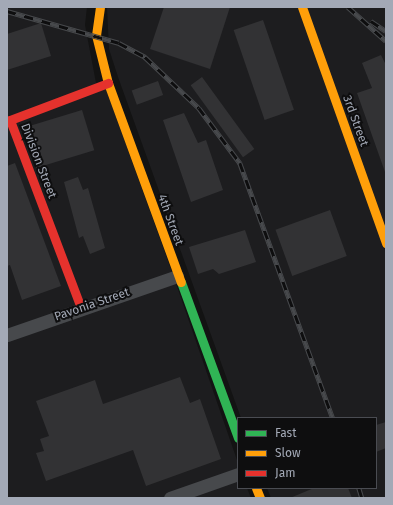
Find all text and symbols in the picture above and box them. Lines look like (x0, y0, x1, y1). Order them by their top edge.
street label: 3rd Street (339, 94, 371, 148)
street label: Division Street (17, 121, 59, 201)
street label: 4th Street (154, 192, 186, 248)
street label: Pavonia Street (53, 285, 131, 325)
legend (237, 417, 377, 489)
text: Fast (275, 426, 297, 440)
text: Slow (275, 446, 301, 460)
text: Jam (275, 466, 295, 480)

